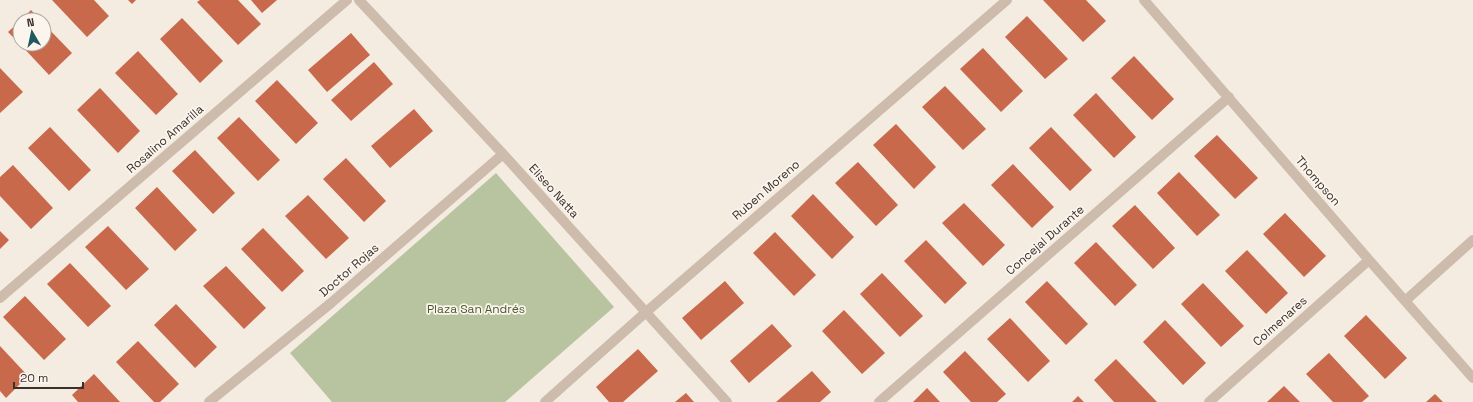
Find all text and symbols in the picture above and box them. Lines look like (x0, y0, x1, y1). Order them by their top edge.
north arrow (12, 12, 52, 52)
text: N (26, 15, 35, 30)
street label: Rosalino Amarilla (123, 101, 207, 177)
street label: Thompson (1292, 153, 1344, 209)
street label: Ruben Moreno (729, 156, 803, 224)
street label: Eliseo Natta (525, 160, 583, 222)
street label: Concejal Durante (1002, 202, 1088, 278)
street label: Doctor Rojas (316, 240, 382, 300)
street label: Colmenares (1250, 292, 1310, 350)
park label: Plaza San Andrés (427, 301, 525, 317)
scale bar (14, 364, 83, 390)
text: 20 m (20, 370, 48, 386)

